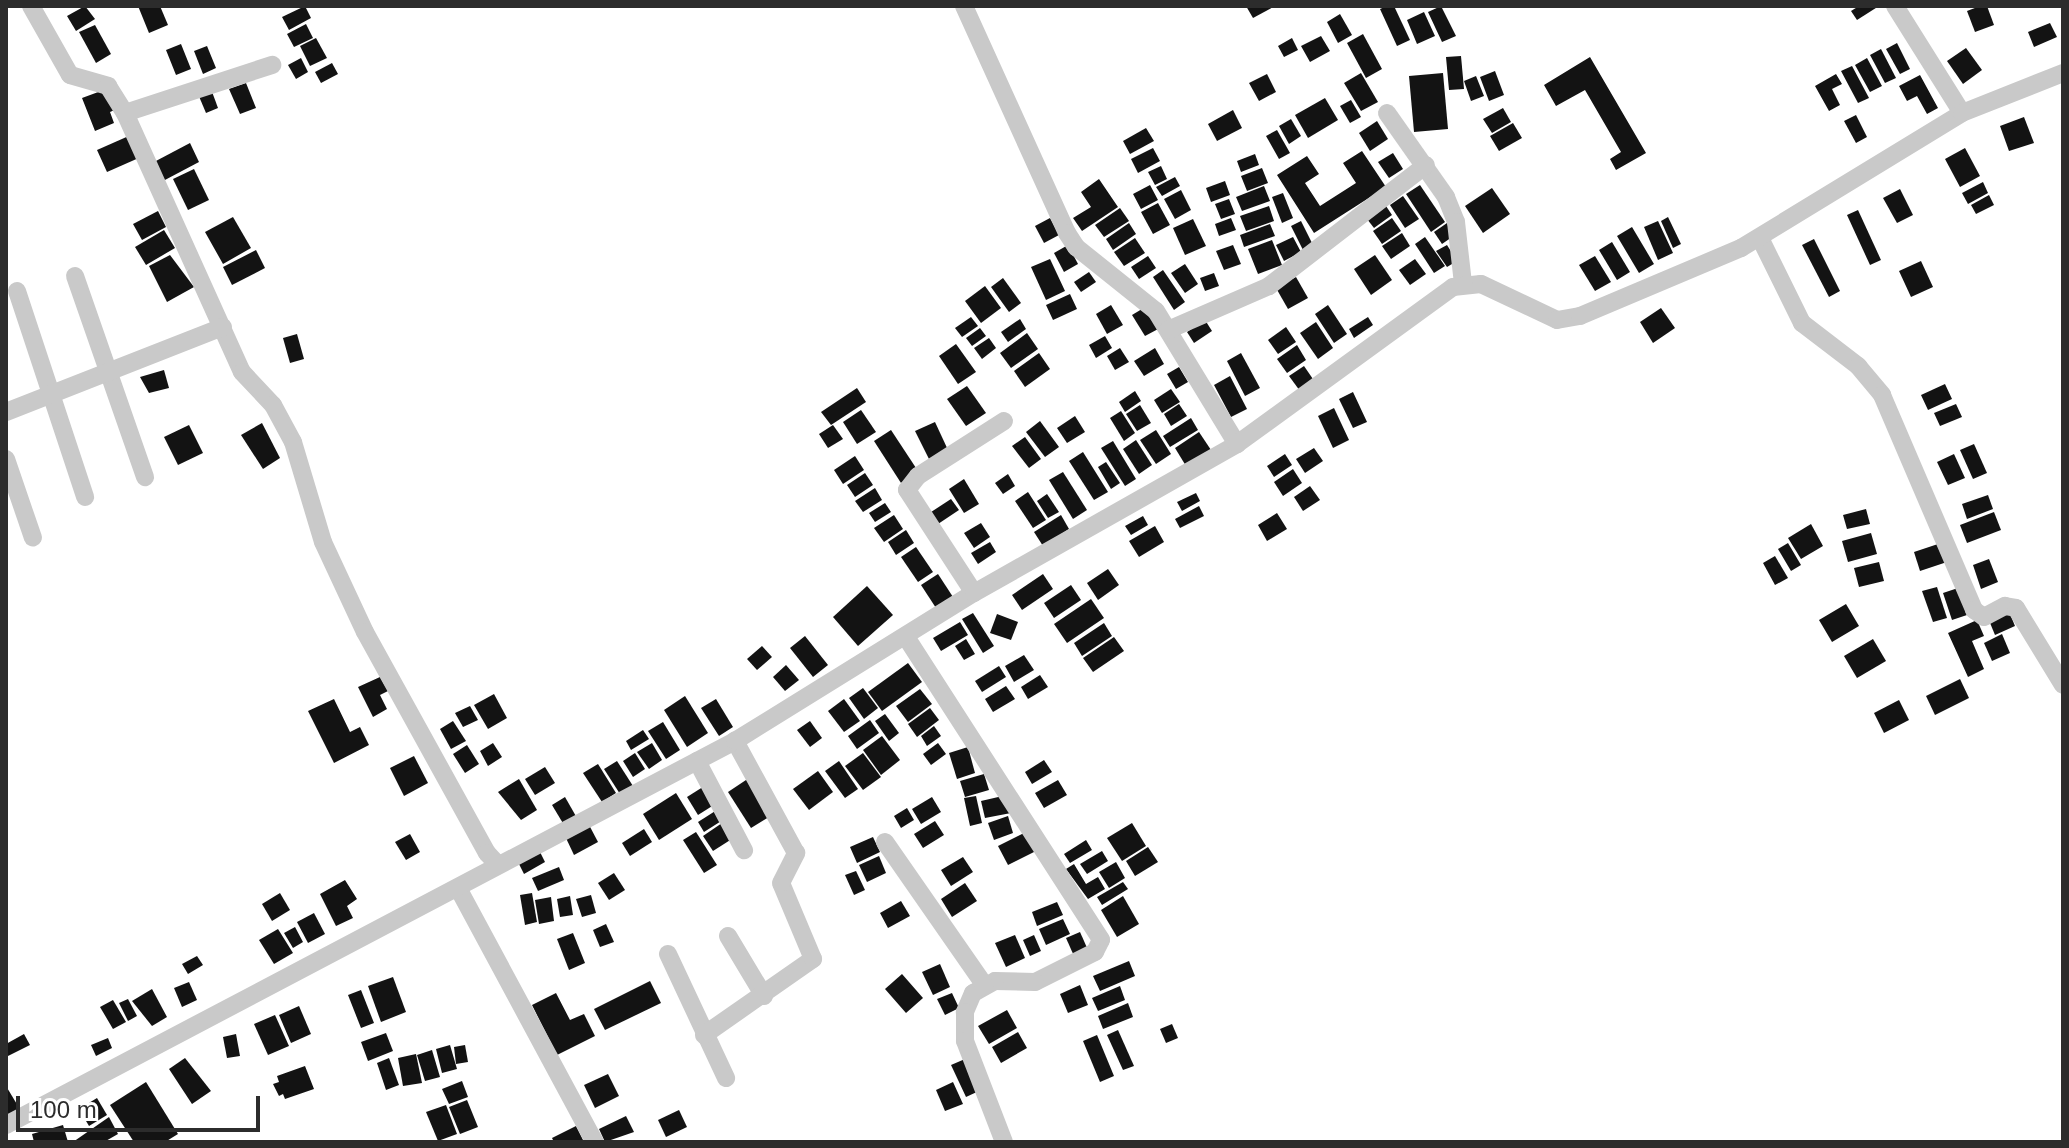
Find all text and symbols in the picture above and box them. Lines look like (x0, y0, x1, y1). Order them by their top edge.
scale bar (20, 1080, 264, 1130)
text: 100 m (30, 1096, 97, 1123)

